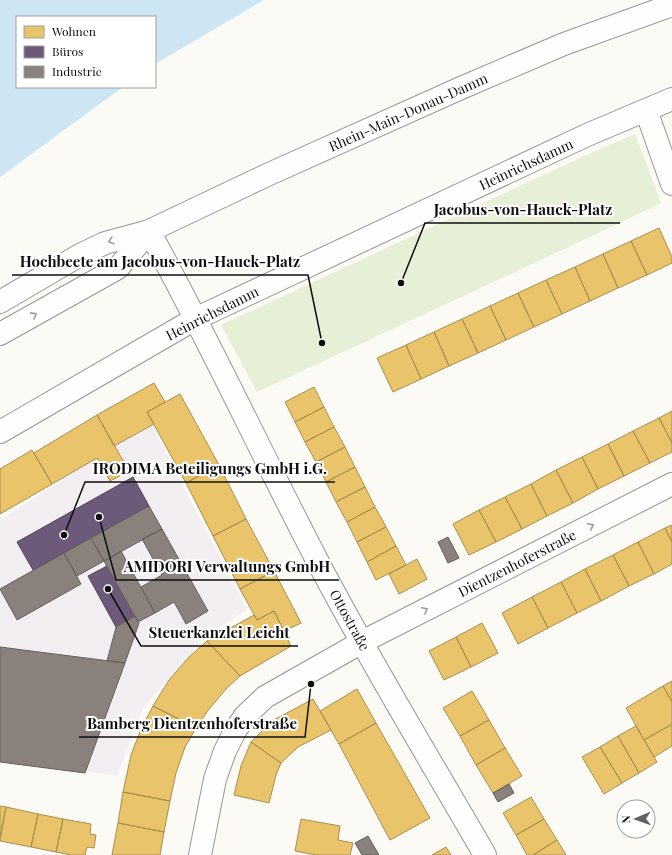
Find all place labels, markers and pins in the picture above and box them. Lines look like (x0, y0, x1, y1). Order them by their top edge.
callout: Jacobus-von-Hauck-Platz (425, 196, 620, 223)
callout: Hochbeete am Jacobus-von-Hauck-Platz (12, 248, 308, 275)
callout: IRODIMA Beteiligungs GmbH i.G. (85, 455, 335, 482)
callout: AMIDORI Verwaltungs GmbH (116, 553, 339, 580)
callout: Steuerkanzlei Leicht (141, 619, 298, 646)
callout: Bamberg Dientzenhoferstraße (79, 710, 305, 737)

